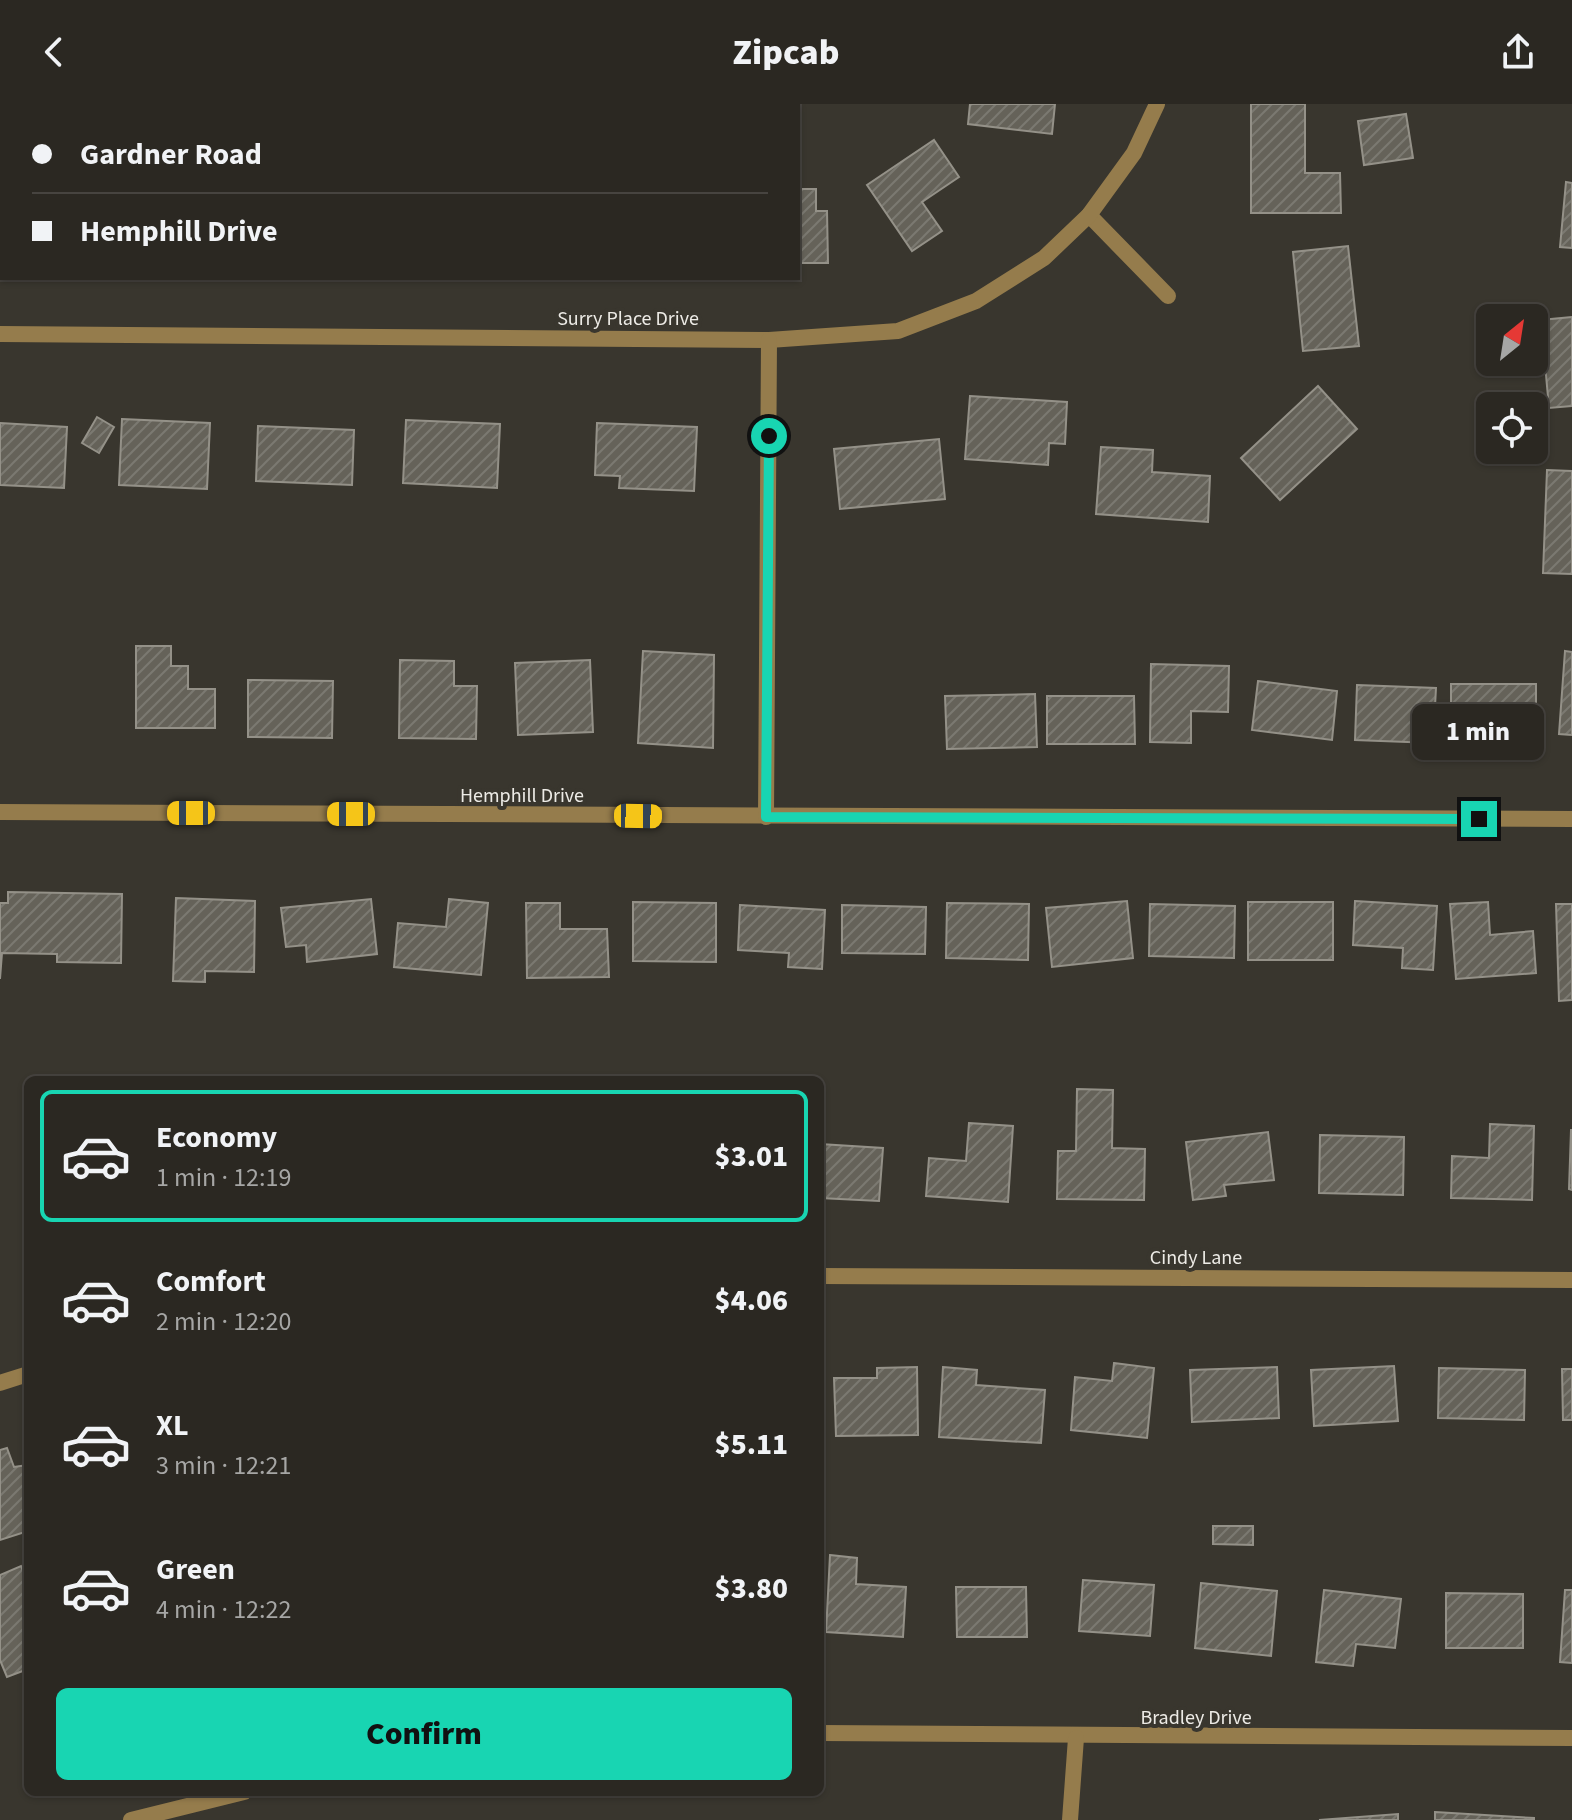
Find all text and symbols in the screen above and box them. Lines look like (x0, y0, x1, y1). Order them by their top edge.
text: Zipcab (733, 27, 839, 78)
icon: back (32, 30, 76, 74)
icon: share (1496, 30, 1540, 74)
text: Gardner Road (80, 133, 262, 176)
text: Hemphill Drive (80, 210, 277, 253)
north arrow (1476, 304, 1548, 376)
map controls (1476, 304, 1548, 464)
street label: Surry Place Drive (557, 305, 699, 333)
button: locate (1476, 392, 1548, 464)
route start (751, 418, 787, 454)
callout: 1 min (1413, 703, 1545, 759)
text: 1 min (1446, 713, 1510, 750)
street label: Hemphill Drive (460, 782, 584, 810)
car (167, 801, 215, 825)
route end (1461, 801, 1497, 837)
car (327, 802, 375, 826)
car (614, 804, 662, 828)
text: Economy (156, 1116, 277, 1159)
icon: car (60, 1120, 132, 1192)
text: $3.01 (715, 1135, 788, 1178)
text: 1 min · 12:19 (156, 1159, 291, 1196)
street label: Cindy Lane (1150, 1244, 1242, 1272)
text: Comfort (156, 1260, 266, 1303)
icon: car (60, 1264, 132, 1336)
text: $4.06 (715, 1279, 788, 1322)
text: 2 min · 12:20 (156, 1303, 291, 1340)
text: XL (156, 1404, 189, 1447)
icon: car (60, 1408, 132, 1480)
text: $5.11 (715, 1423, 788, 1466)
text: 3 min · 12:21 (156, 1447, 291, 1484)
text: Green (156, 1548, 235, 1591)
icon: car (60, 1552, 132, 1624)
text: $3.80 (715, 1567, 788, 1610)
text: 4 min · 12:22 (156, 1591, 291, 1628)
button: Confirm (56, 1688, 792, 1780)
street label: Bradley Drive (1140, 1704, 1252, 1732)

